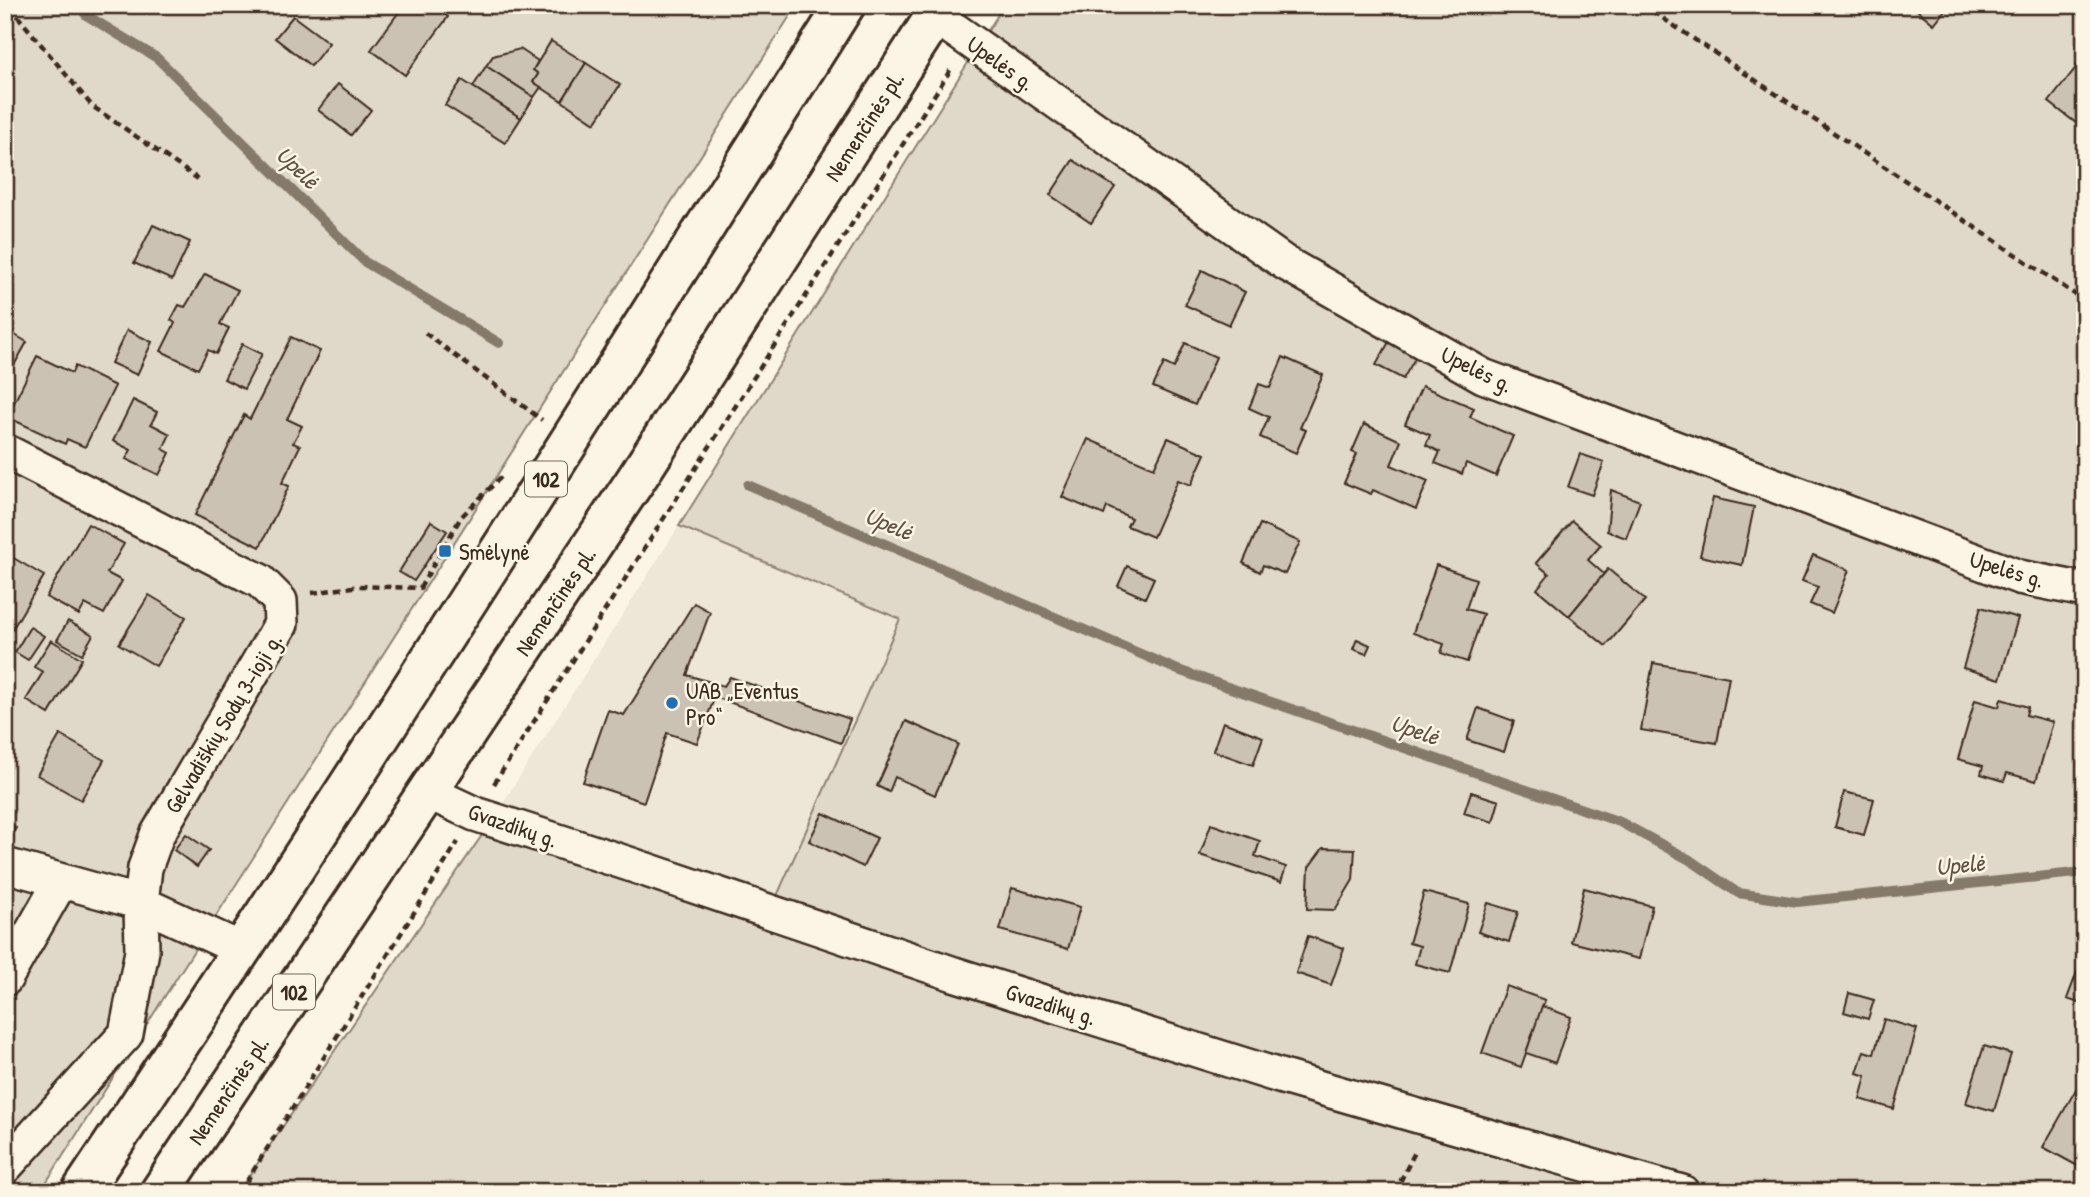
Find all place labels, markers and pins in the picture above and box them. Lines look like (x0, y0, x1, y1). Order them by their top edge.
place label: Smėlynė (459, 536, 530, 567)
marker: Smėlynė (437, 543, 453, 559)
place label: UAB „Eventus Pro“ (686, 675, 799, 732)
marker: UAB „Eventus Pro“ (664, 695, 680, 711)

